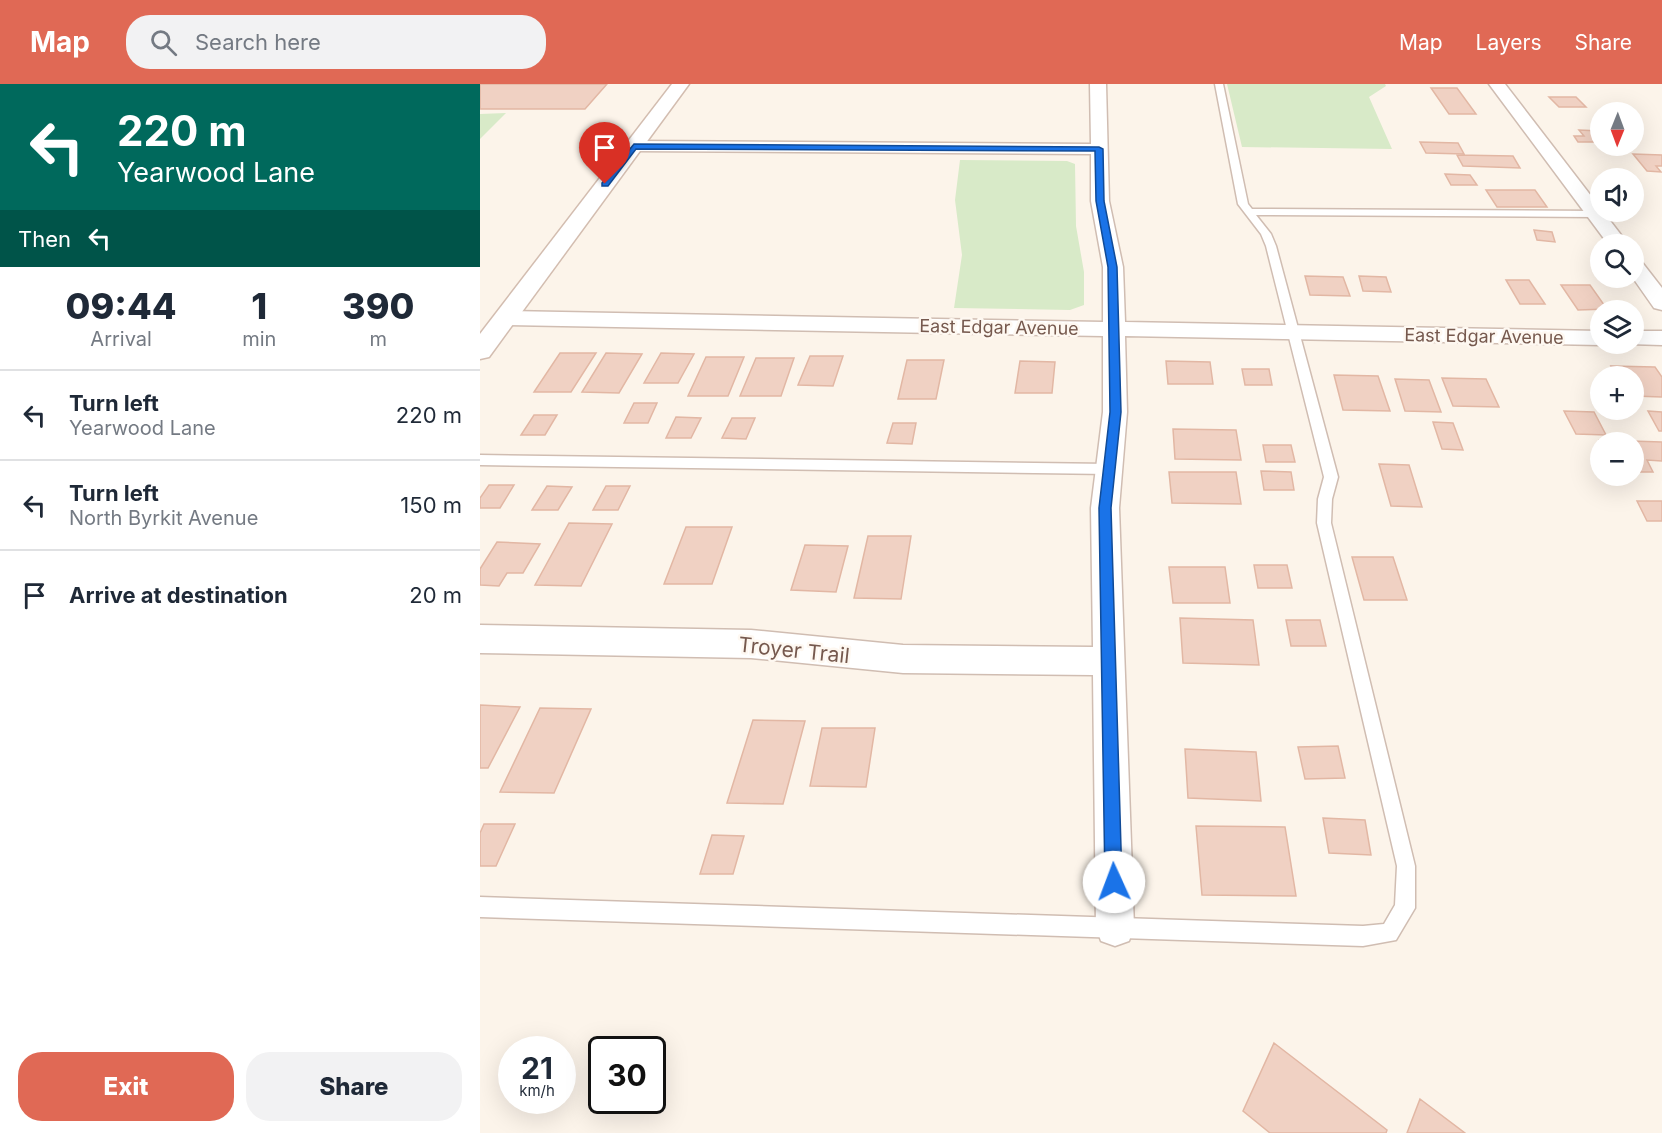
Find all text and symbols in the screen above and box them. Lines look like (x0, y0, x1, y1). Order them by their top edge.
search box (126, 15, 546, 69)
text: Map (30, 25, 90, 59)
icon: search (147, 26, 180, 59)
text: Search here (195, 29, 321, 55)
text: Map (1399, 30, 1443, 55)
text: Layers (1476, 30, 1542, 55)
text: Share (1575, 30, 1632, 55)
north arrow (1590, 102, 1644, 156)
map controls (1590, 102, 1644, 486)
text: 220 m (117, 105, 247, 156)
icon: left (18, 108, 96, 186)
pin (579, 122, 630, 184)
icon: arrive (588, 131, 621, 164)
text: Yearwood Lane (117, 156, 315, 189)
button: sound (1590, 168, 1644, 222)
icon: left (83, 222, 116, 255)
text: Then (18, 226, 71, 252)
button: search (1590, 234, 1644, 288)
text: 09:44 (66, 284, 177, 328)
text: 1 (251, 284, 267, 328)
text: 390 (342, 284, 414, 328)
button: layers (1590, 300, 1644, 354)
street label: East Edgar Avenue (919, 315, 1079, 339)
street label: East Edgar Avenue (1404, 324, 1564, 348)
text: Arrival (90, 327, 152, 351)
text: min (242, 327, 276, 351)
text: m (369, 327, 387, 351)
button: + (1590, 366, 1644, 420)
text: Turn left (69, 390, 159, 416)
icon: left (18, 399, 51, 432)
text: 220 m (396, 402, 462, 428)
text: Yearwood Lane (69, 416, 216, 440)
button: − (1590, 432, 1644, 486)
text: Turn left (69, 480, 159, 506)
icon: left (18, 489, 51, 522)
text: 150 m (400, 492, 462, 518)
text: North Byrkit Avenue (69, 506, 258, 530)
icon: arrive (18, 579, 51, 612)
text: Arrive at destination (69, 582, 288, 608)
text: 20 m (409, 582, 462, 608)
street label: Troyer Trail (737, 632, 851, 668)
position arrow (1082, 850, 1146, 914)
speed limit sign: 30 (588, 1036, 666, 1114)
text: 21 (521, 1050, 553, 1086)
button: Exit (18, 1052, 234, 1121)
button: Share (246, 1052, 462, 1121)
text: km/h (519, 1081, 555, 1100)

